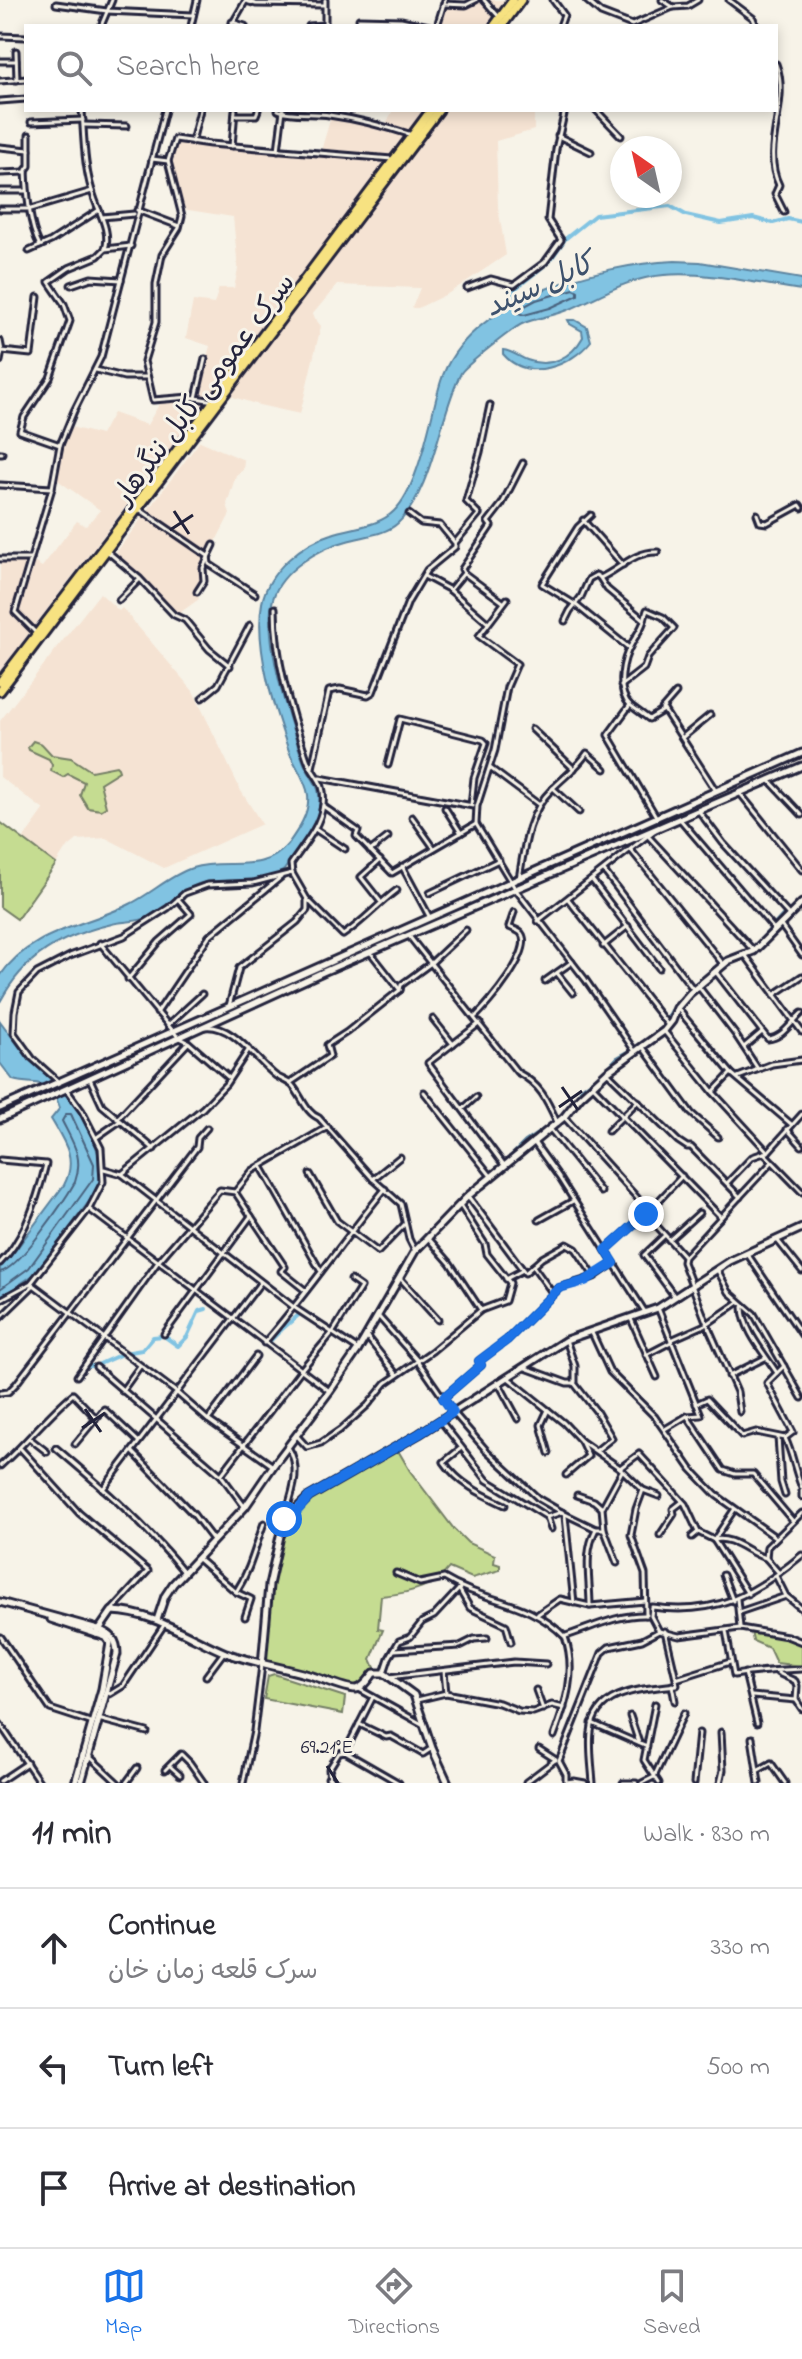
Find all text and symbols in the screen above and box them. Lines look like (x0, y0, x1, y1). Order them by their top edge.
search box (24, 24, 778, 112)
icon: search (52, 46, 96, 90)
text: Search here (116, 46, 260, 90)
north arrow (610, 136, 682, 208)
water label: کابل سيند (479, 241, 607, 330)
street label: سرک عمومی کابل ننگرهار (104, 266, 307, 516)
route end (628, 1196, 664, 1232)
route start (266, 1501, 302, 1537)
text: 69.21°E (301, 1734, 353, 1763)
text: 11 min (32, 1810, 111, 1860)
text: Walk · 830 m (643, 1816, 770, 1854)
text: Continue (108, 1905, 216, 1949)
icon: ahead (32, 1926, 76, 1970)
text: 330 m (711, 1929, 770, 1967)
text: سرک قلعه زمان خان (108, 1953, 318, 1991)
icon: left (32, 2046, 76, 2090)
text: Turn left (108, 2046, 213, 2090)
text: 500 m (706, 2049, 770, 2087)
icon: arrive (32, 2166, 76, 2210)
text: Arrive at destination (108, 2166, 356, 2210)
tab: Map (102, 2264, 146, 2344)
tab: Directions (349, 2264, 440, 2344)
tab: Saved (643, 2264, 700, 2344)

